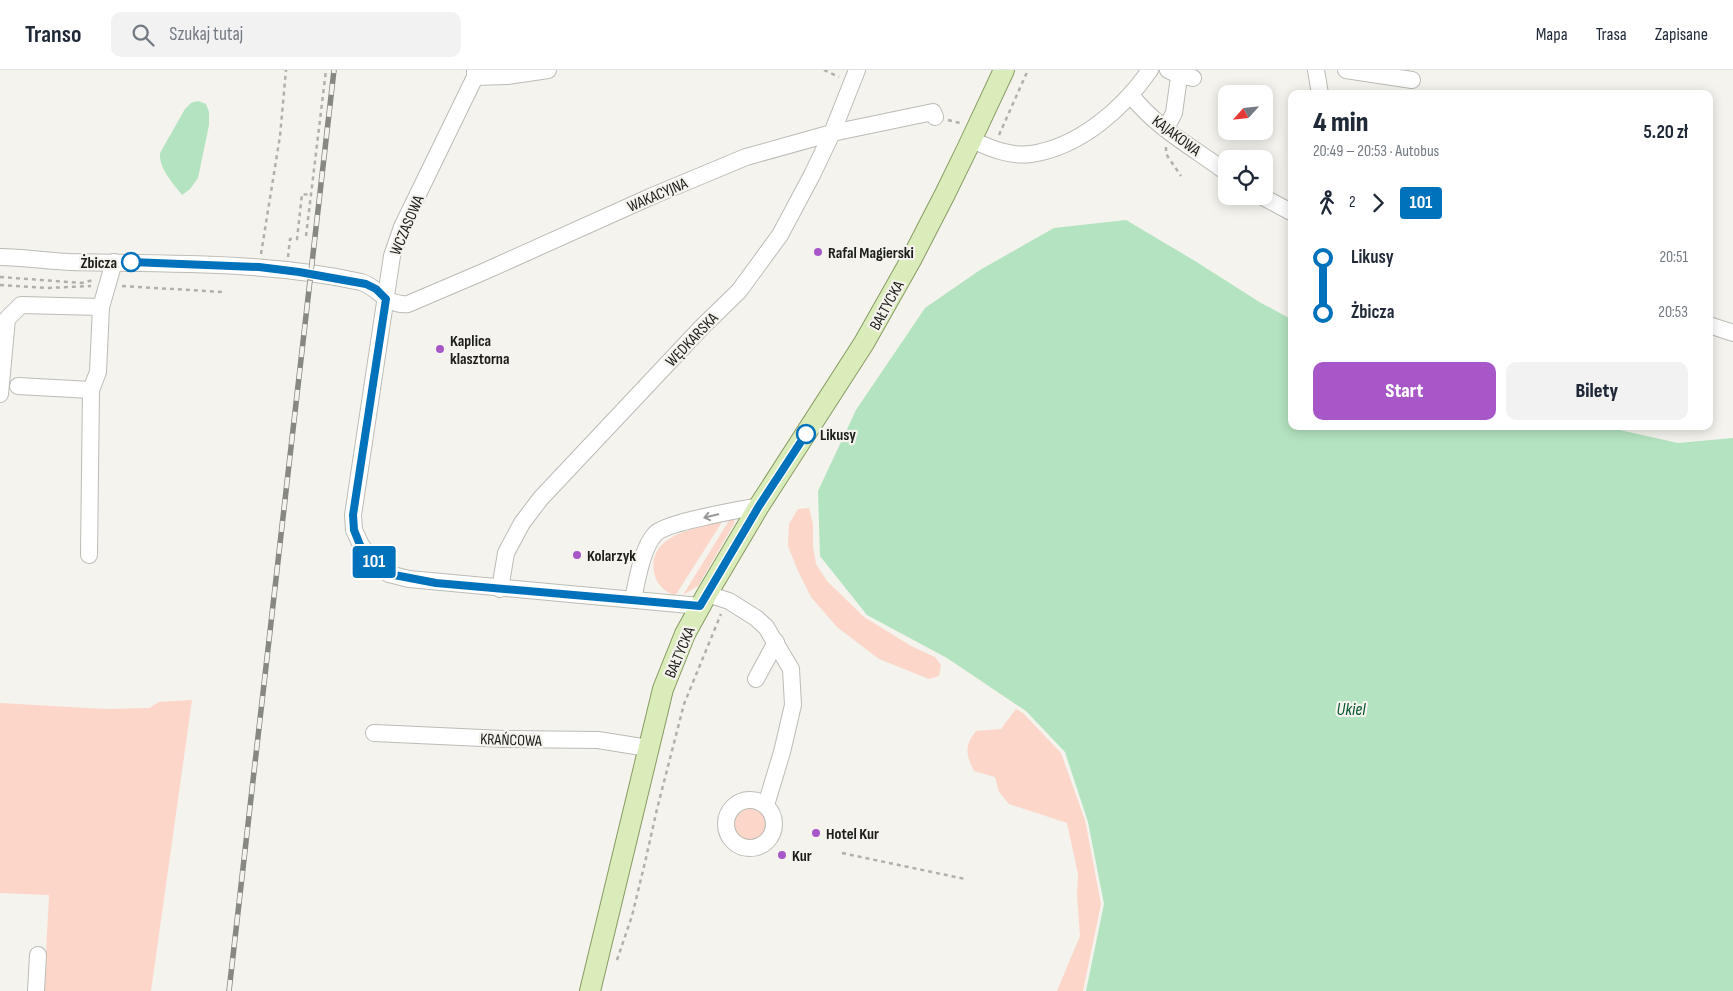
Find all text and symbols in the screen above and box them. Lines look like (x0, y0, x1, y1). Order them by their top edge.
search box (111, 12, 461, 57)
text: Transo (25, 20, 81, 49)
icon: search (129, 21, 157, 49)
text: Szukaj tutaj (169, 23, 243, 46)
text: Mapa (1536, 24, 1568, 45)
text: Trasa (1596, 24, 1627, 45)
text: Zapisane (1655, 24, 1708, 45)
north arrow (1218, 85, 1272, 140)
map controls (1218, 85, 1273, 205)
text: 4 min (1313, 106, 1368, 139)
street label: KAJAKOWA (1148, 112, 1204, 161)
text: 5.20 zł (1643, 121, 1688, 144)
text: 20:49 – 20:53 · Autobus (1313, 142, 1439, 161)
button: locate (1218, 150, 1273, 205)
street label: WAKACYJNA (625, 174, 691, 217)
icon: walk (1313, 189, 1341, 217)
icon: forward (1364, 189, 1392, 217)
text: 101 (1410, 192, 1432, 213)
street label: WCZASOWA (386, 193, 429, 258)
text: 2 (1349, 193, 1356, 212)
place label: Rafal Magierski (828, 244, 914, 263)
marker: Rafal Magierski (812, 246, 824, 258)
text: Likusy (1351, 246, 1394, 269)
text: 20:51 (1659, 248, 1688, 267)
marker: Żbicza (121, 252, 141, 272)
place label: Żbicza (80, 254, 117, 273)
street label: BAŁTYCKA (866, 278, 909, 334)
text: Żbicza (1351, 301, 1394, 324)
text: 20:53 (1658, 303, 1688, 322)
street label: WĘDKARSKA (662, 309, 722, 371)
place label: Kaplica klasztorna (450, 332, 509, 369)
marker: Kaplica klasztorna (434, 343, 446, 355)
button: Start (1313, 362, 1496, 420)
button: Bilety (1506, 362, 1688, 420)
marker: Likusy (796, 424, 816, 444)
place label: Likusy (820, 426, 856, 445)
one-way arrow (704, 512, 720, 521)
line badge: 101 (345, 546, 403, 578)
place label: Kolarzyk (587, 547, 636, 566)
marker: Kolarzyk (571, 549, 583, 561)
text: 101 (363, 551, 385, 572)
street label: BAŁTYCKA (661, 624, 700, 681)
water label: Ukiel (1336, 699, 1366, 720)
street label: KRAŃCOWA (480, 730, 542, 751)
place label: Hotel Kur (826, 825, 879, 844)
marker: Hotel Kur (810, 827, 822, 839)
place label: Kur (792, 847, 812, 866)
marker: Kur (776, 849, 788, 861)

